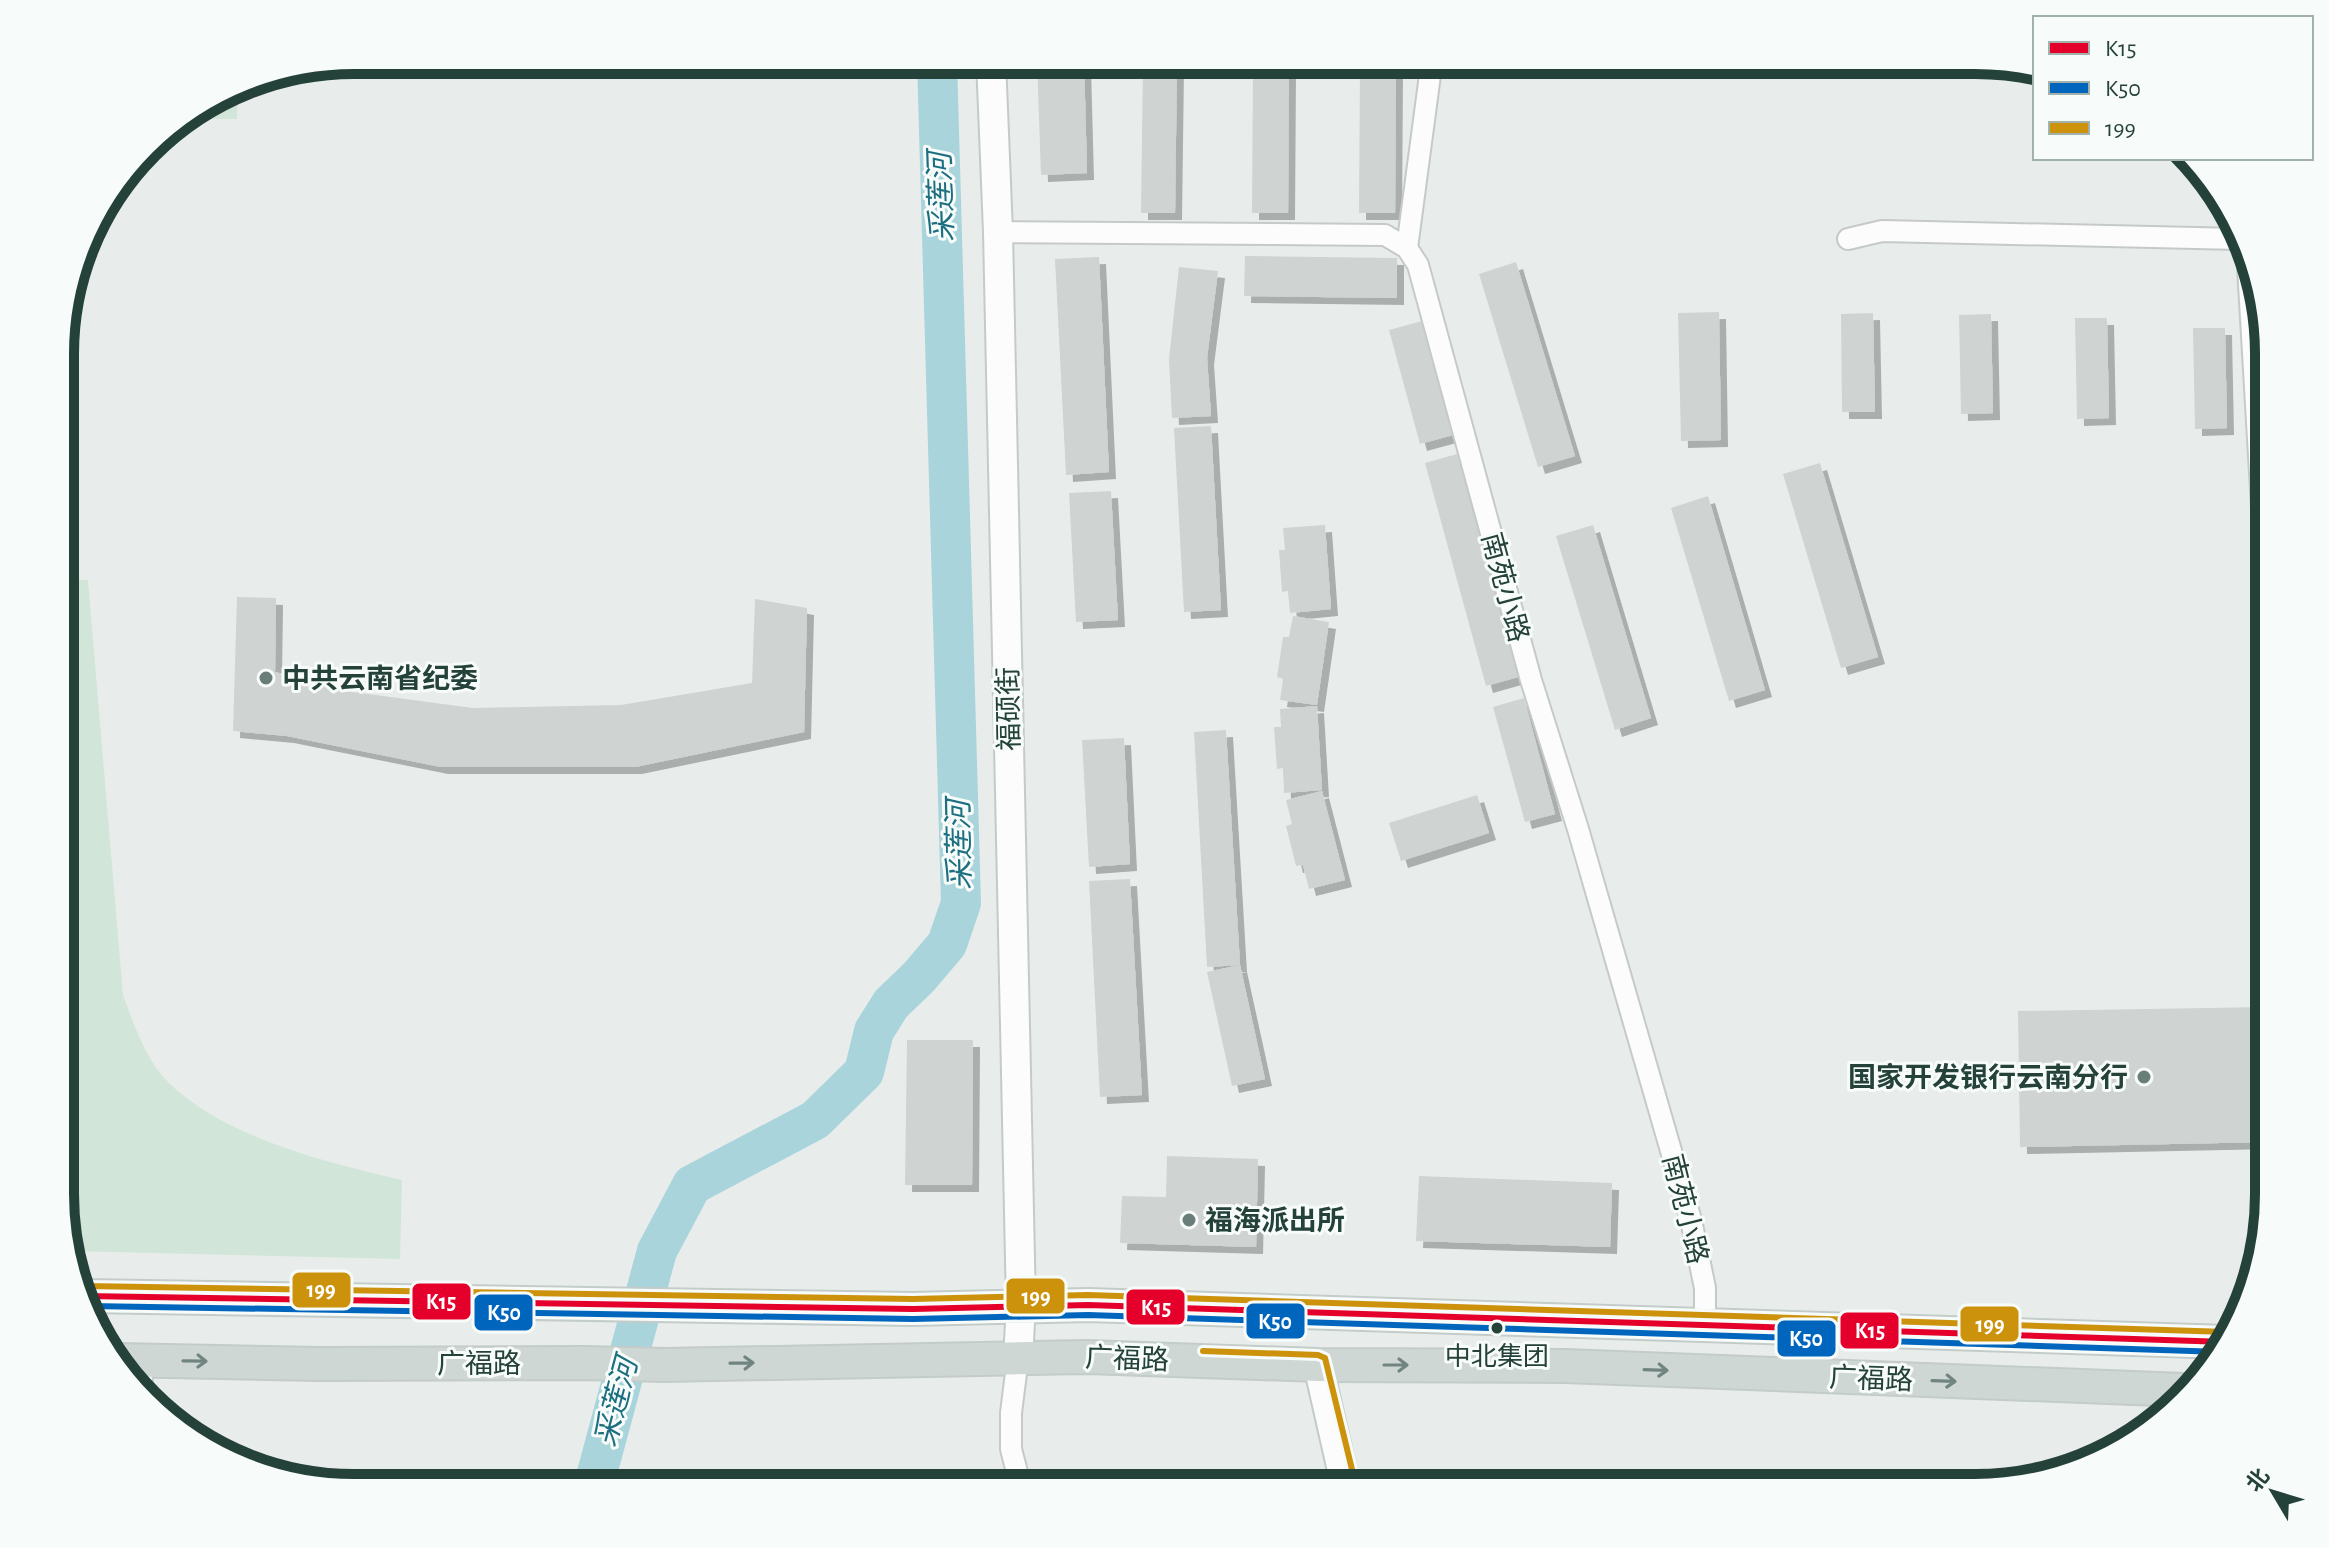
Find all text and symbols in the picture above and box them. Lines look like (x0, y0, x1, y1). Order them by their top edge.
legend (2033, 16, 2313, 160)
text: K15 (2105, 37, 2136, 61)
text: K50 (2105, 77, 2141, 101)
text: 199 (2105, 117, 2136, 141)
water label: 采莲河 (923, 146, 959, 243)
street label: 南苑小路 (1476, 529, 1534, 645)
place label: 中共云南省纪委 (282, 664, 478, 694)
street label: 福硕街 (993, 667, 1025, 751)
marker: 中共云南省纪委 (257, 669, 275, 687)
water label: 采莲河 (942, 795, 976, 890)
place label: 国家开发银行云南分行 (1848, 1062, 2128, 1093)
marker: 国家开发银行云南分行 (2135, 1068, 2153, 1086)
street label: 南苑小路 (1657, 1151, 1713, 1267)
place label: 福海派出所 (1205, 1206, 1345, 1236)
marker: 福海派出所 (1180, 1211, 1198, 1229)
line badge: 199 (291, 1271, 352, 1309)
line badge: 199 (1005, 1277, 1066, 1315)
text: 199 (306, 1279, 336, 1301)
line badge: K15 (411, 1282, 472, 1321)
text: 199 (1021, 1286, 1051, 1308)
line badge: K15 (1125, 1288, 1186, 1326)
text: K15 (426, 1291, 456, 1313)
line badge: K50 (473, 1293, 534, 1332)
text: K15 (1141, 1297, 1171, 1319)
text: K50 (487, 1302, 521, 1324)
line badge: K50 (1245, 1302, 1306, 1340)
line badge: 199 (1959, 1305, 2020, 1343)
text: K50 (1258, 1311, 1292, 1333)
line badge: K15 (1839, 1311, 1900, 1350)
text: 199 (1975, 1314, 2005, 1336)
line badge: K50 (1776, 1319, 1837, 1358)
marker: 中北集团 (1489, 1320, 1505, 1336)
text: K15 (1855, 1320, 1885, 1342)
text: K50 (1789, 1328, 1823, 1350)
street label: 广福路 (1084, 1343, 1169, 1375)
place label: 中北集团 (1445, 1343, 1549, 1370)
street label: 广福路 (437, 1349, 521, 1379)
water label: 采莲河 (589, 1350, 644, 1450)
one-way arrow (181, 1354, 208, 1369)
one-way arrow (728, 1356, 755, 1371)
one-way arrow (1382, 1357, 1409, 1373)
one-way arrow (1642, 1362, 1669, 1377)
street label: 广福路 (1828, 1363, 1913, 1395)
one-way arrow (1930, 1373, 1957, 1388)
north arrow (2233, 1452, 2313, 1532)
text: 北 (2242, 1464, 2273, 1496)

